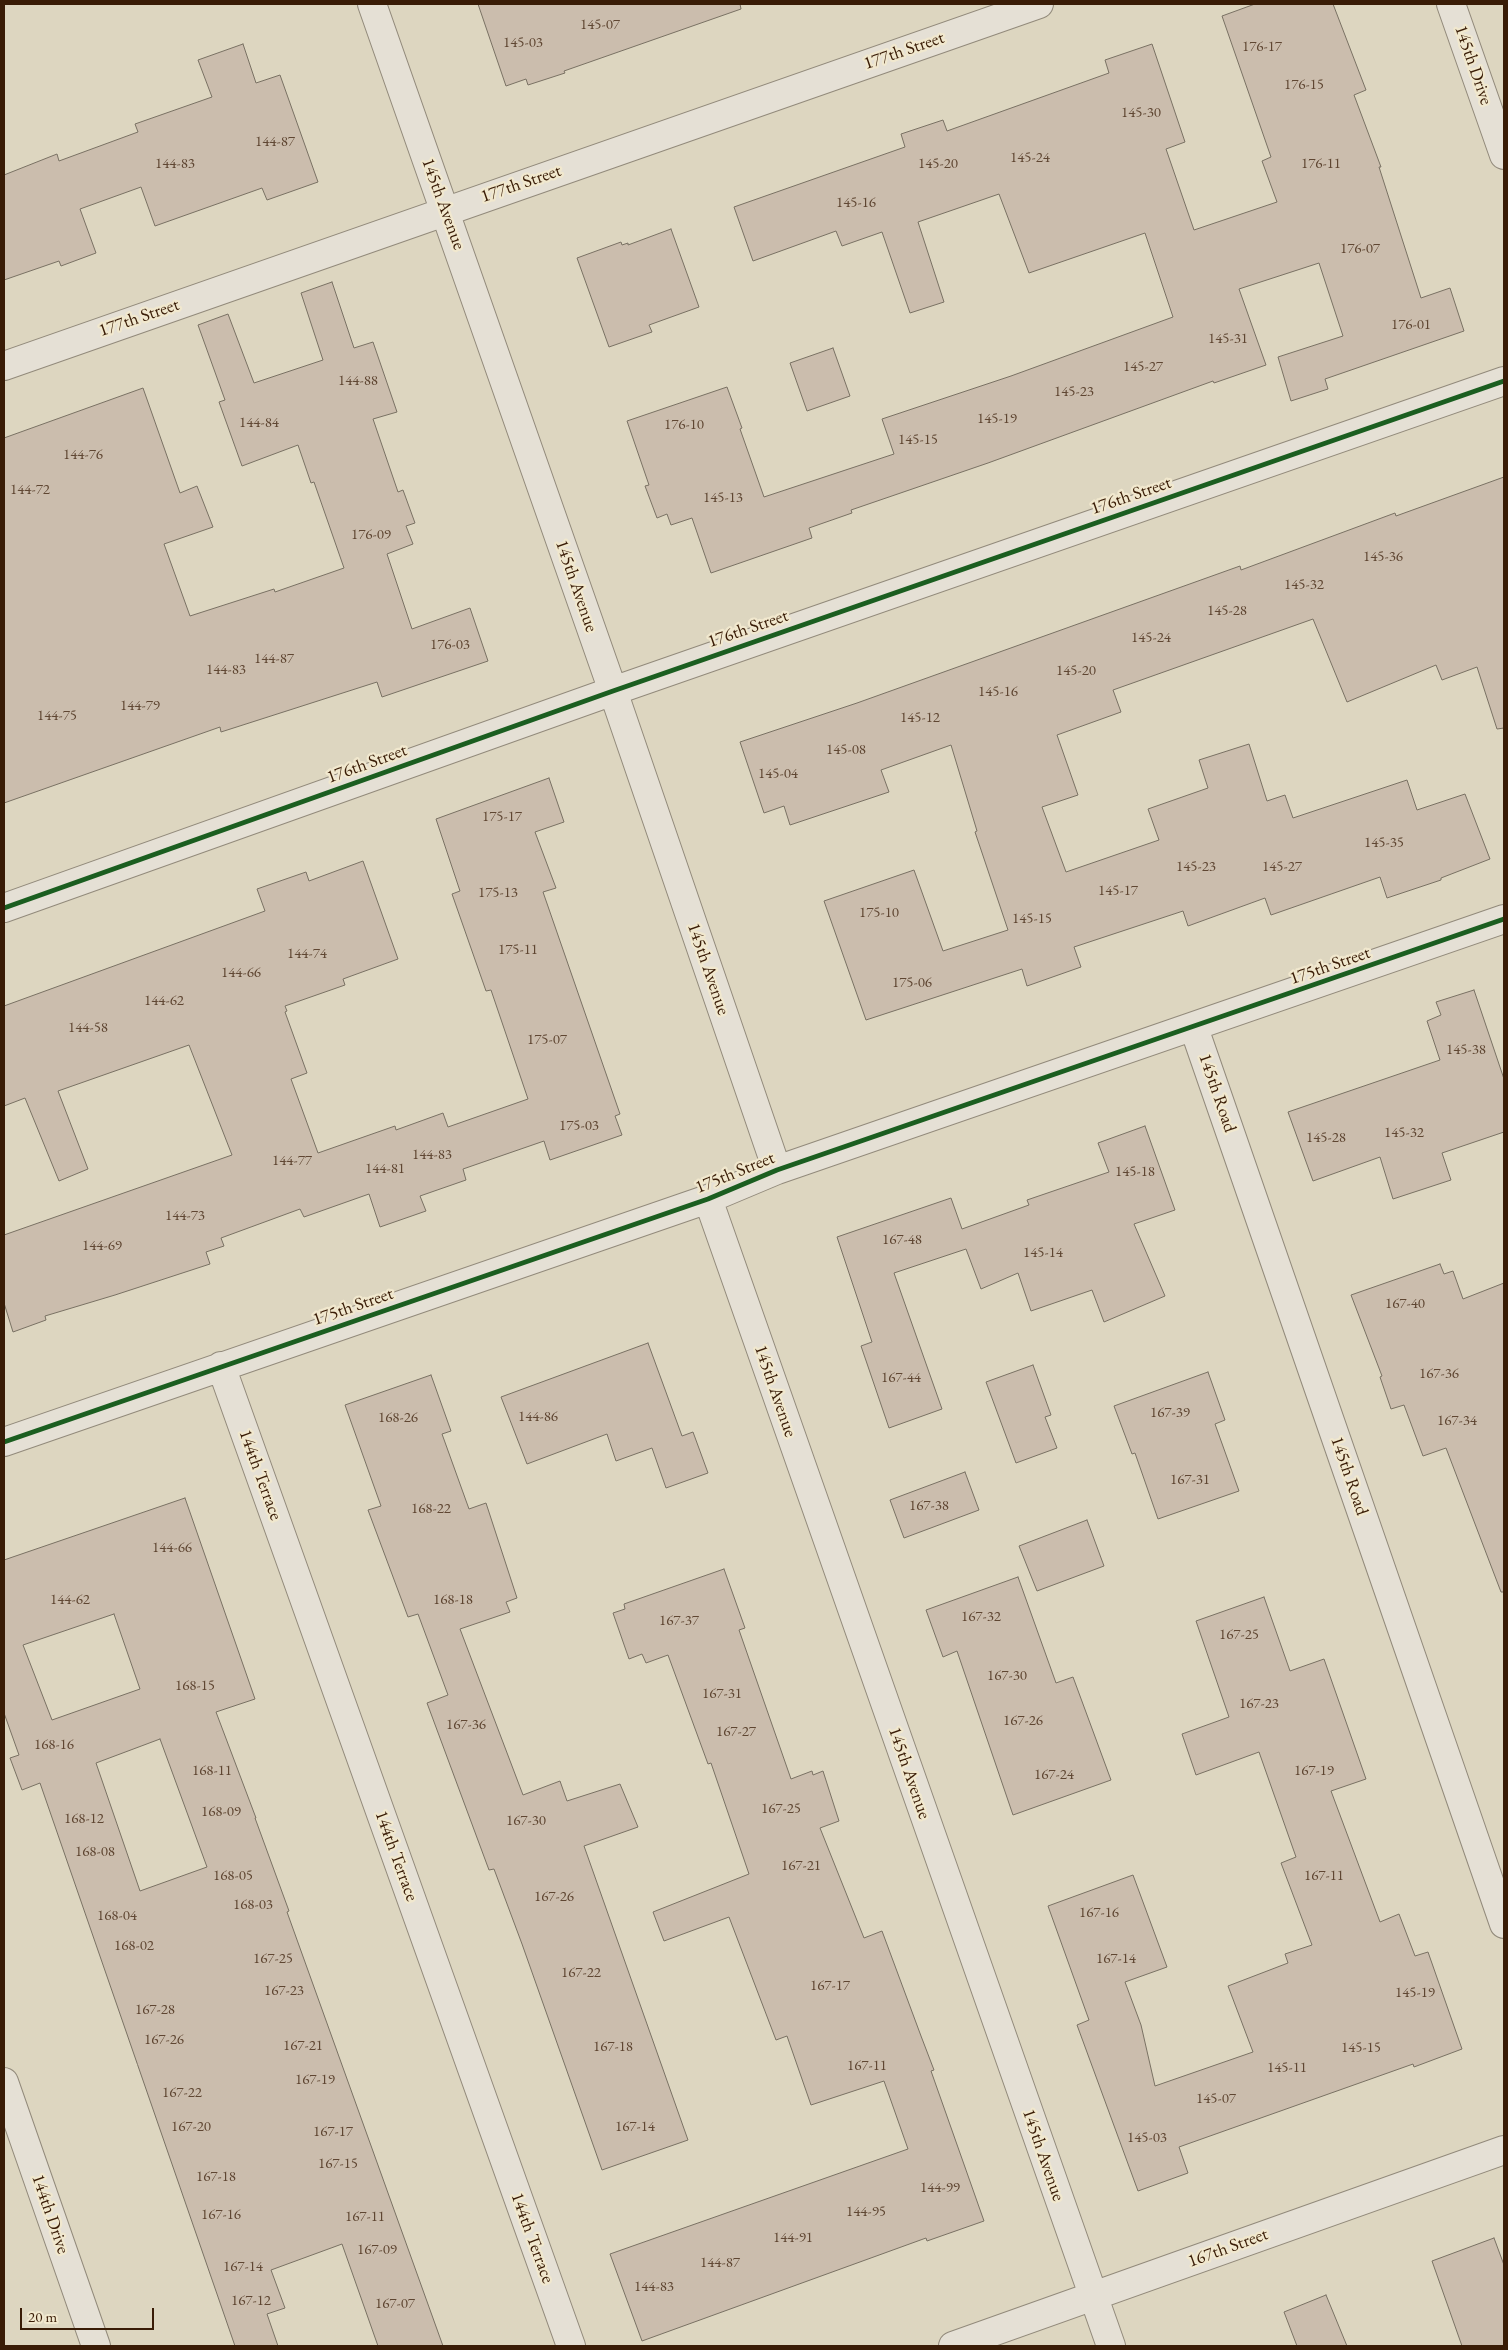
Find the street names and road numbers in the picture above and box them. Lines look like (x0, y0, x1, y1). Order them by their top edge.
street label: 145th Drive (1449, 22, 1497, 108)
street label: 177th Street (861, 27, 947, 75)
street label: 145th Avenue (416, 155, 470, 253)
street label: 177th Street (478, 160, 564, 208)
street label: 177th Street (96, 294, 182, 342)
street label: 176th Street (1088, 472, 1174, 520)
street label: 145th Avenue (550, 537, 602, 635)
street label: 176th Street (705, 605, 791, 653)
street label: 176th Street (324, 739, 410, 789)
street label: 145th Avenue (682, 920, 734, 1018)
street label: 175th Street (1287, 942, 1373, 990)
street label: 145th Road (1193, 1051, 1241, 1135)
street label: 175th Street (692, 1147, 778, 1199)
street label: 175th Street (310, 1283, 396, 1331)
street label: 145th Avenue (749, 1342, 801, 1440)
street label: 144th Terrace (234, 1427, 286, 1523)
street label: 145th Road (1325, 1434, 1373, 1518)
street label: 145th Avenue (883, 1724, 935, 1822)
street label: 144th Terrace (370, 1808, 422, 1904)
street label: 145th Avenue (1017, 2106, 1069, 2204)
street label: 144th Drive (26, 2171, 74, 2257)
street label: 144th Terrace (506, 2190, 558, 2286)
street label: 167th Street (1185, 2223, 1271, 2273)

